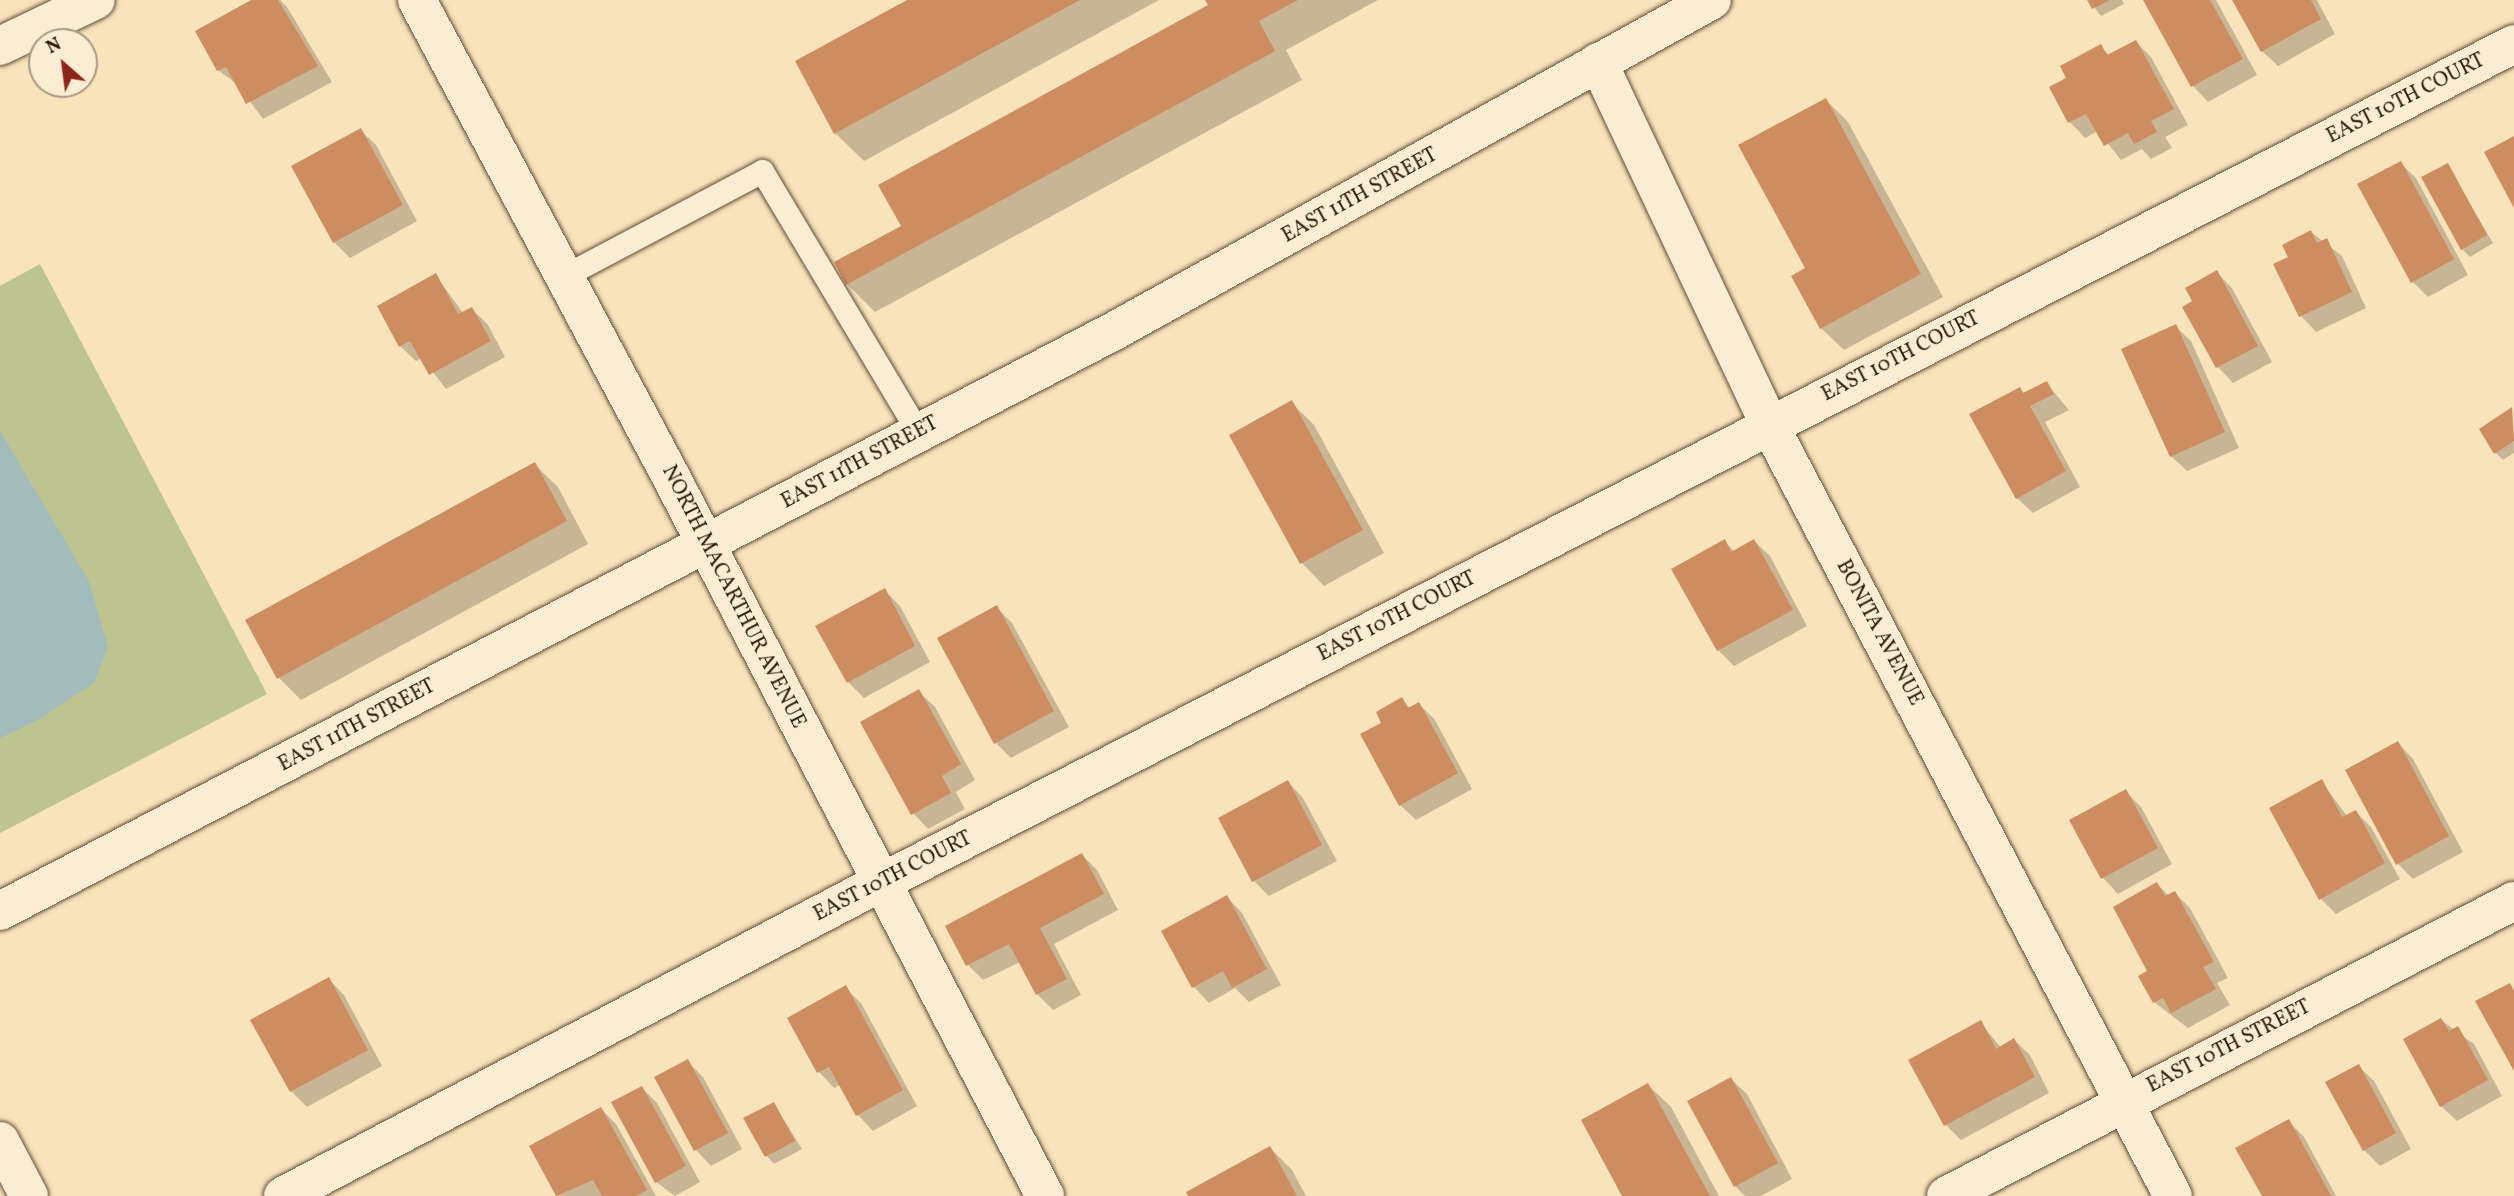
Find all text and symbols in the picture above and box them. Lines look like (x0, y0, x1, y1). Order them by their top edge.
north arrow (28, 28, 98, 98)
text: N (42, 32, 66, 61)
street label: EAST 10TH COURT (2322, 48, 2490, 150)
street label: EAST 11TH STREET (1277, 143, 1443, 249)
street label: EAST 10TH COURT (1817, 306, 1985, 408)
street label: EAST 11TH STREET (777, 411, 943, 515)
street label: NORTH MACARTHUR AVENUE (656, 461, 810, 733)
street label: BONITA AVENUE (1830, 556, 1928, 710)
street label: EAST 10TH COURT (1313, 566, 1481, 668)
street label: EAST 11TH STREET (274, 674, 440, 778)
street label: EAST 10TH COURT (809, 826, 977, 928)
street label: EAST 10TH STREET (2143, 995, 2315, 1099)

